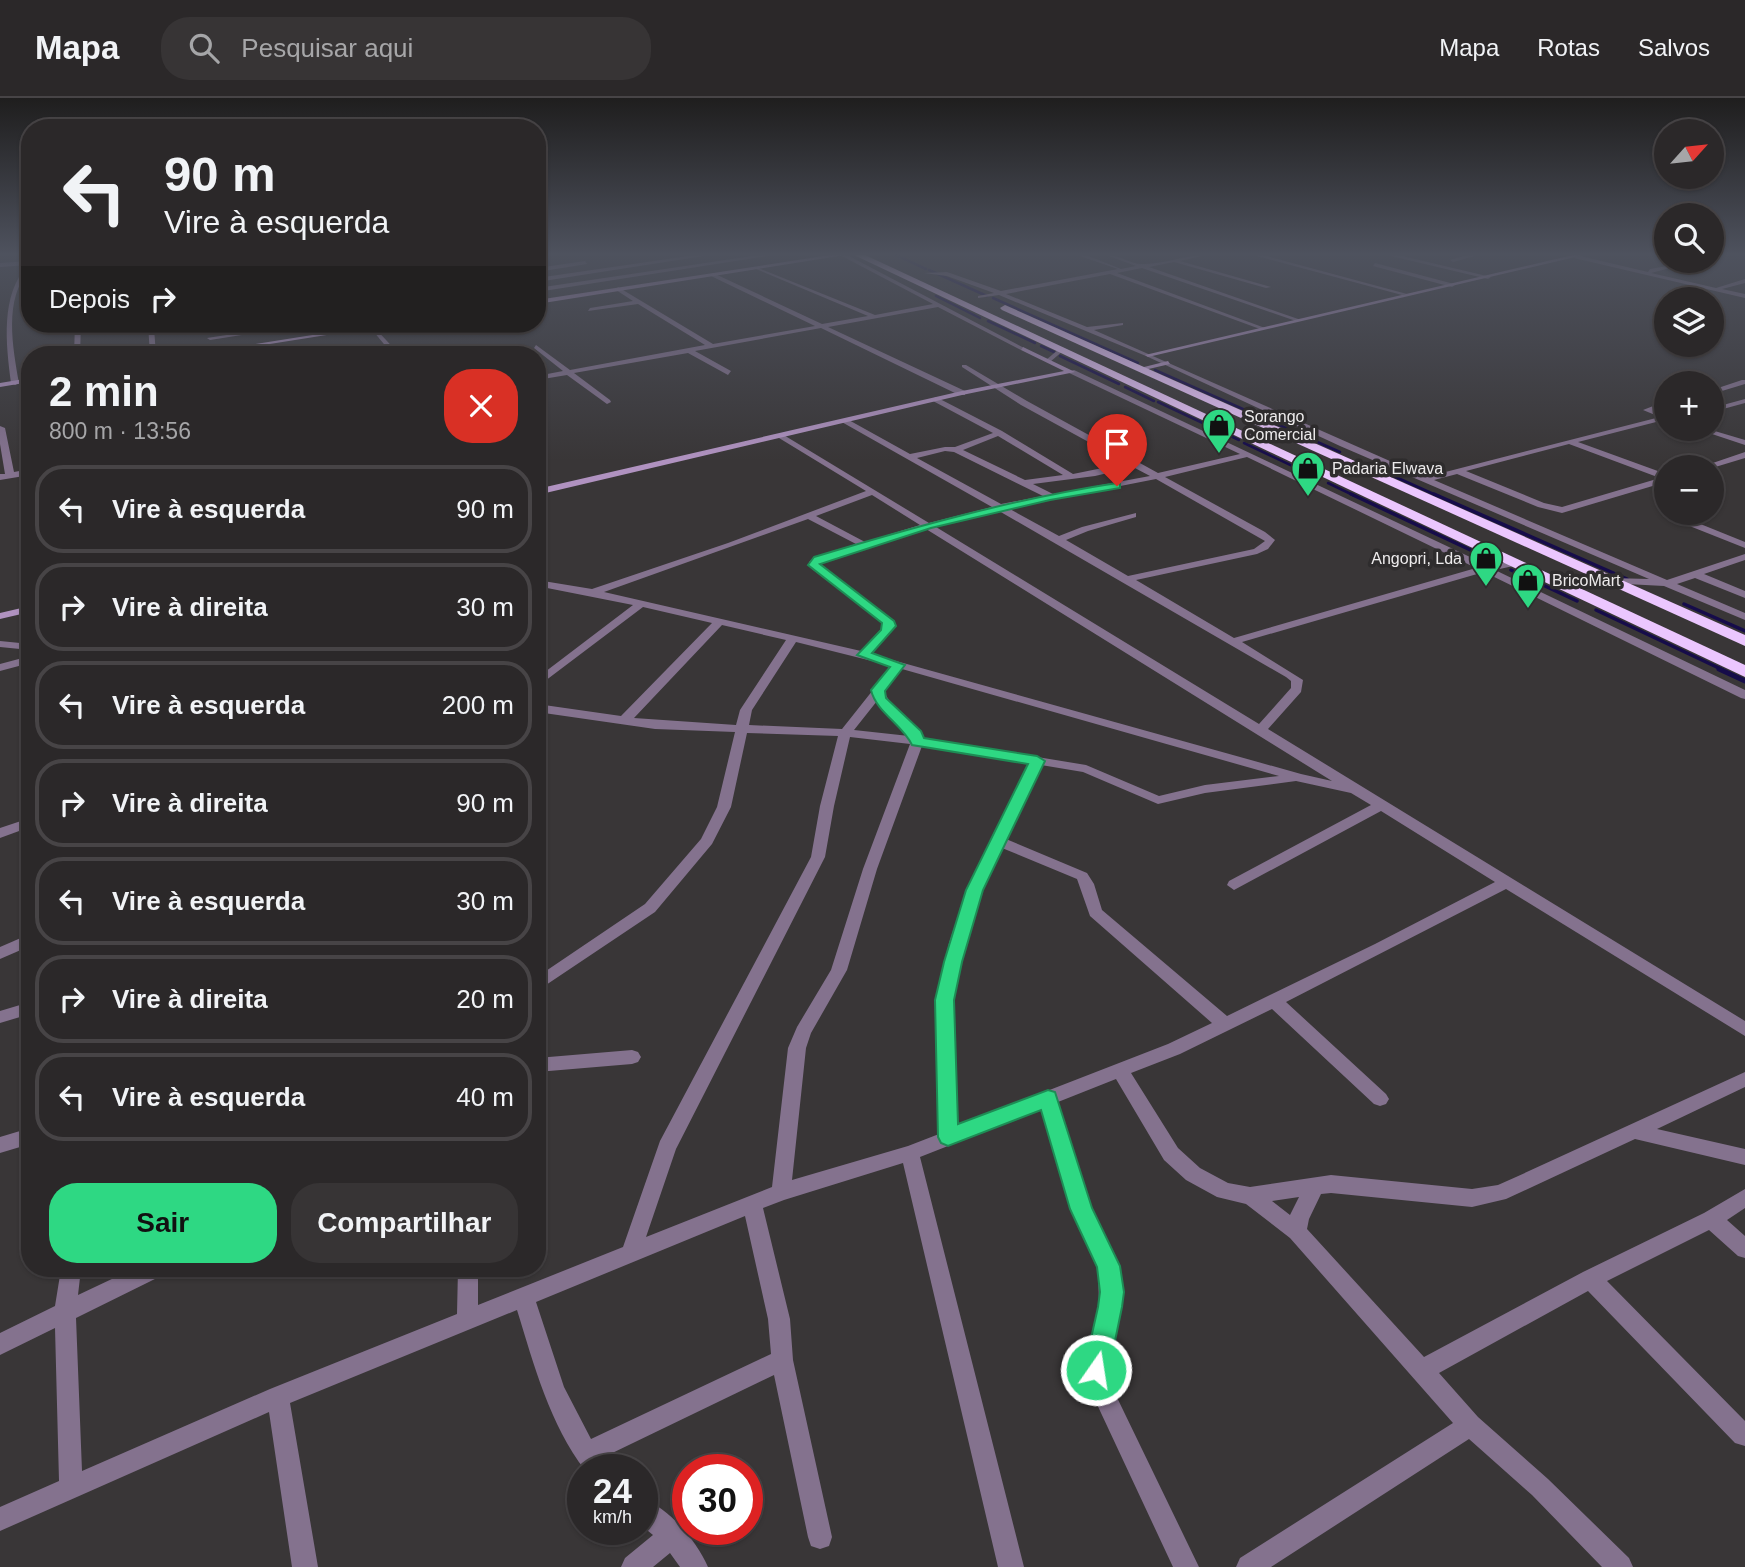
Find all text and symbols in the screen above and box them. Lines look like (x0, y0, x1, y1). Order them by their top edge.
search box (161, 17, 651, 80)
text: Mapa (35, 29, 119, 66)
icon: search (185, 29, 223, 67)
text: Pesquisar aqui (241, 33, 413, 63)
text: Mapa (1439, 34, 1499, 61)
text: Rotas (1537, 34, 1600, 61)
text: Salvos (1638, 34, 1710, 61)
north arrow (1654, 119, 1724, 189)
map controls (1654, 119, 1724, 525)
icon: left (49, 147, 140, 238)
text: 90 m (164, 147, 276, 201)
button: search (1654, 203, 1724, 273)
text: Vire à esquerda (164, 204, 389, 240)
icon: right (144, 280, 182, 318)
text: Depois (49, 284, 130, 314)
button: layers (1654, 287, 1724, 357)
text: 2 min (49, 368, 159, 415)
button: close (444, 369, 518, 443)
button: + (1654, 371, 1724, 441)
shop icon: Sorango Comercial (1200, 406, 1238, 455)
place label: Sorango Comercial (1244, 408, 1316, 443)
pin (1087, 414, 1147, 486)
text: 800 m · 13:56 (49, 418, 191, 444)
icon: arrive (1098, 425, 1136, 463)
shop icon: Padaria Elwava (1289, 449, 1327, 498)
button: − (1654, 455, 1724, 525)
place label: Padaria Elwava (1332, 460, 1443, 477)
icon: left (53, 490, 91, 528)
text: Vire à esquerda (112, 494, 305, 524)
text: 90 m (456, 494, 514, 524)
shop icon: Angopri, Lda (1467, 539, 1505, 588)
place label: Angopri, Lda (1371, 550, 1462, 567)
shop icon: BricoMart (1509, 561, 1547, 610)
place label: BricoMart (1552, 572, 1621, 589)
icon: right (53, 588, 91, 626)
text: Vire à direita (112, 592, 268, 622)
text: 30 m (456, 592, 514, 622)
icon: left (53, 686, 91, 724)
text: Vire à esquerda (112, 690, 305, 720)
text: 200 m (442, 690, 514, 720)
icon: right (53, 784, 91, 822)
text: Vire à direita (112, 788, 268, 818)
text: 90 m (456, 788, 514, 818)
icon: left (53, 882, 91, 920)
text: Vire à esquerda (112, 886, 305, 916)
text: 30 m (456, 886, 514, 916)
icon: right (53, 980, 91, 1018)
text: Vire à direita (112, 984, 268, 1014)
text: 20 m (456, 984, 514, 1014)
icon: left (53, 1078, 91, 1116)
text: Vire à esquerda (112, 1082, 305, 1112)
text: 40 m (456, 1082, 514, 1112)
button: Sair (49, 1183, 277, 1263)
button: Compartilhar (291, 1183, 518, 1263)
position arrow (1059, 1333, 1133, 1407)
speed limit sign: 30 (672, 1454, 763, 1545)
text: 24 (593, 1471, 632, 1510)
text: km/h (593, 1507, 632, 1527)

